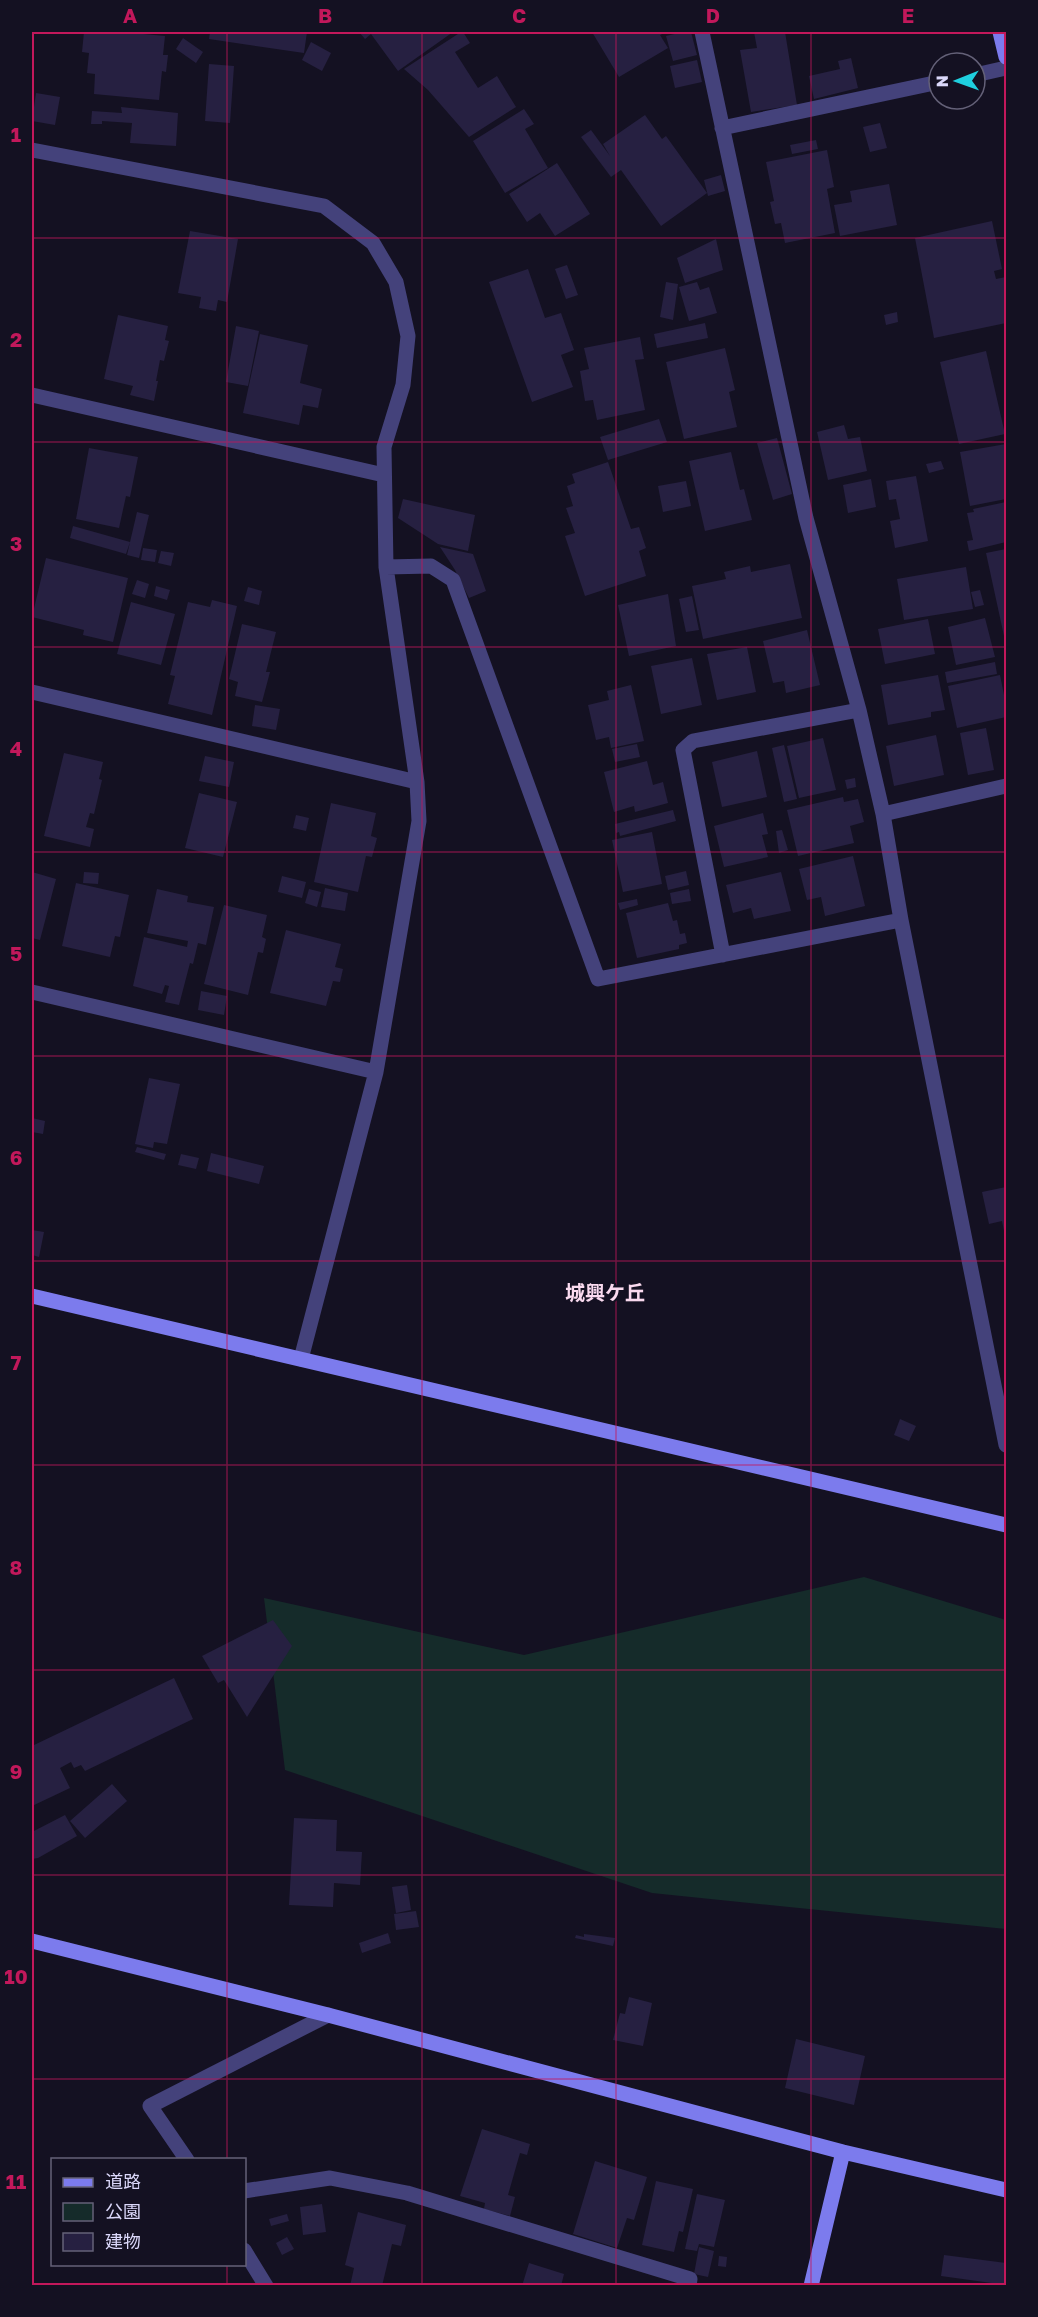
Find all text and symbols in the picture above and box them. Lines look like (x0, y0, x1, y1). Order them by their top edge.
text: A (123, 3, 137, 27)
text: B (318, 3, 332, 27)
text: C (512, 3, 526, 27)
text: D (706, 3, 720, 27)
text: E (902, 3, 914, 27)
north arrow (927, 51, 987, 111)
text: N (932, 75, 952, 88)
text: 1 (11, 122, 21, 146)
text: 2 (10, 327, 22, 351)
text: 3 (10, 531, 22, 555)
text: 4 (10, 736, 22, 760)
text: 5 (10, 941, 22, 965)
text: 6 (10, 1145, 22, 1169)
district label: 城興ケ丘 (565, 1280, 645, 1304)
text: 7 (11, 1350, 22, 1374)
text: 8 (10, 1555, 22, 1579)
text: 9 (10, 1759, 22, 1783)
text: 10 (4, 1964, 28, 1988)
legend (51, 2158, 246, 2266)
text: 11 (6, 2169, 26, 2193)
text: 道路 (105, 2170, 141, 2192)
text: 公園 (105, 2200, 141, 2222)
text: 建物 (105, 2230, 141, 2252)

